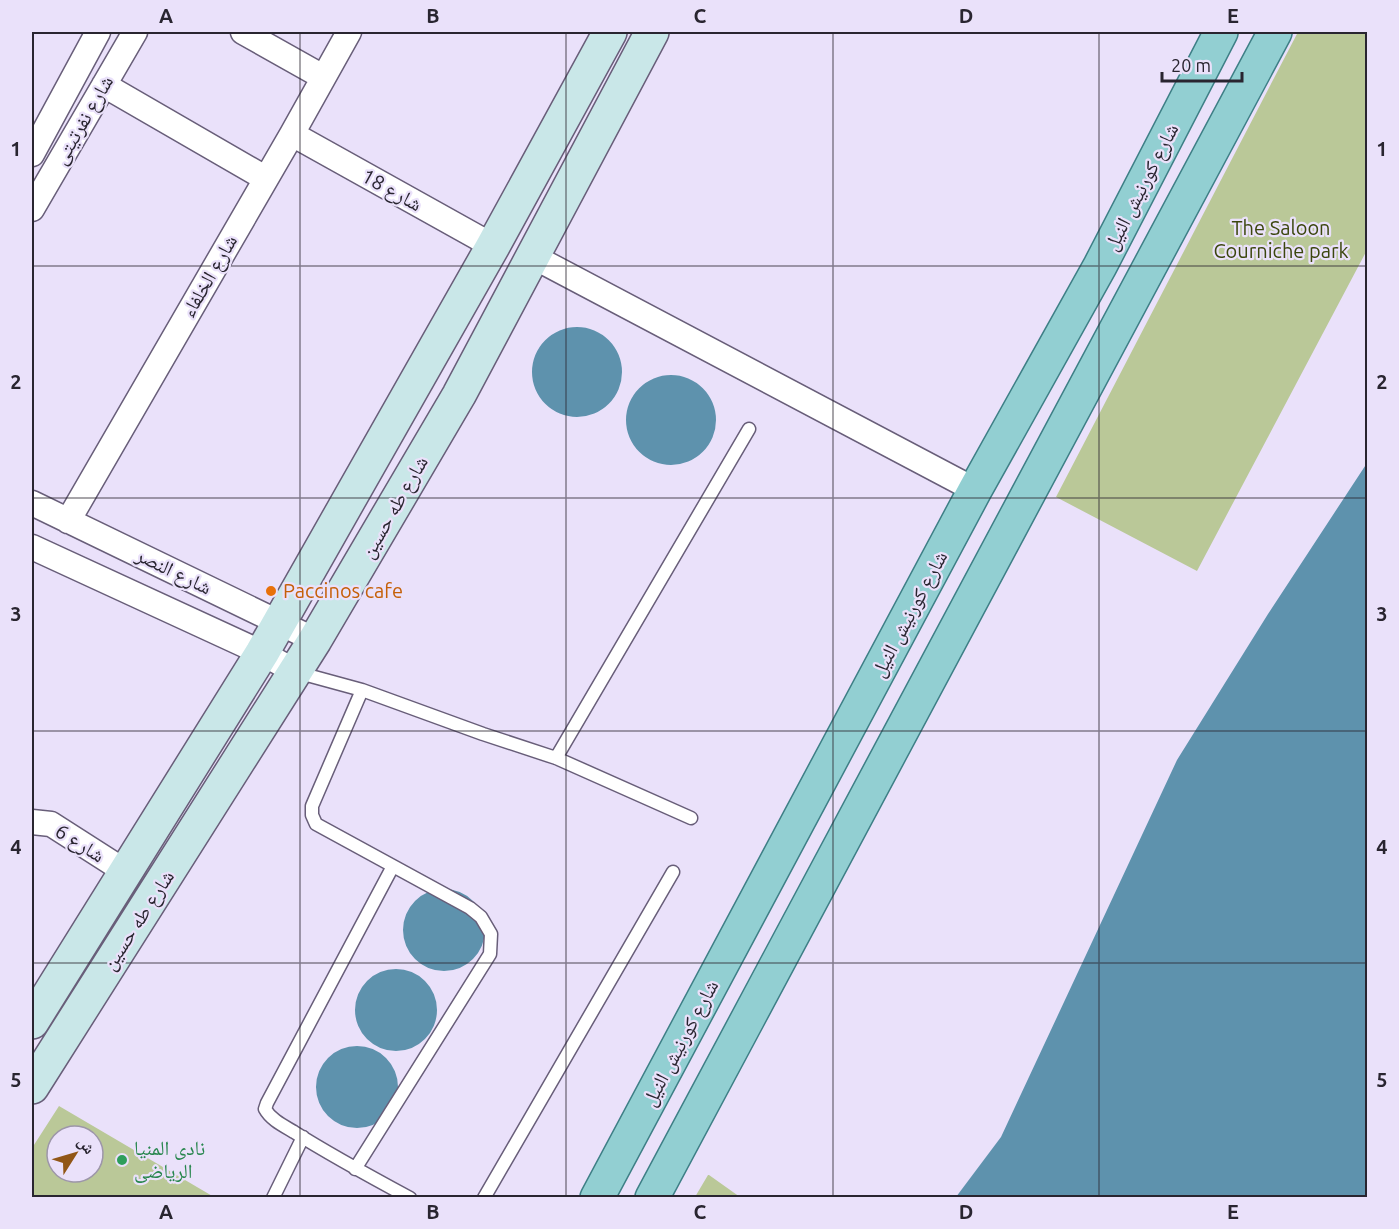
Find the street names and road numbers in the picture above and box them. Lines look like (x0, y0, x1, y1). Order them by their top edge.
street label: شارع نفرتيتى (48, 71, 119, 169)
street label: شارع كورنيش النيل (1099, 119, 1184, 255)
street label: شارع 18 (357, 164, 426, 217)
street label: شارع الخلفاء (176, 230, 243, 322)
street label: شارع طه حسين (355, 452, 434, 563)
street label: شارع النصر (131, 542, 216, 600)
street label: شارع كورنيش النيل (866, 547, 953, 682)
street label: شارع 6 (50, 819, 109, 868)
street label: شارع طه حسين (97, 866, 180, 975)
street label: شارع كورنيش النيل (637, 976, 724, 1111)

